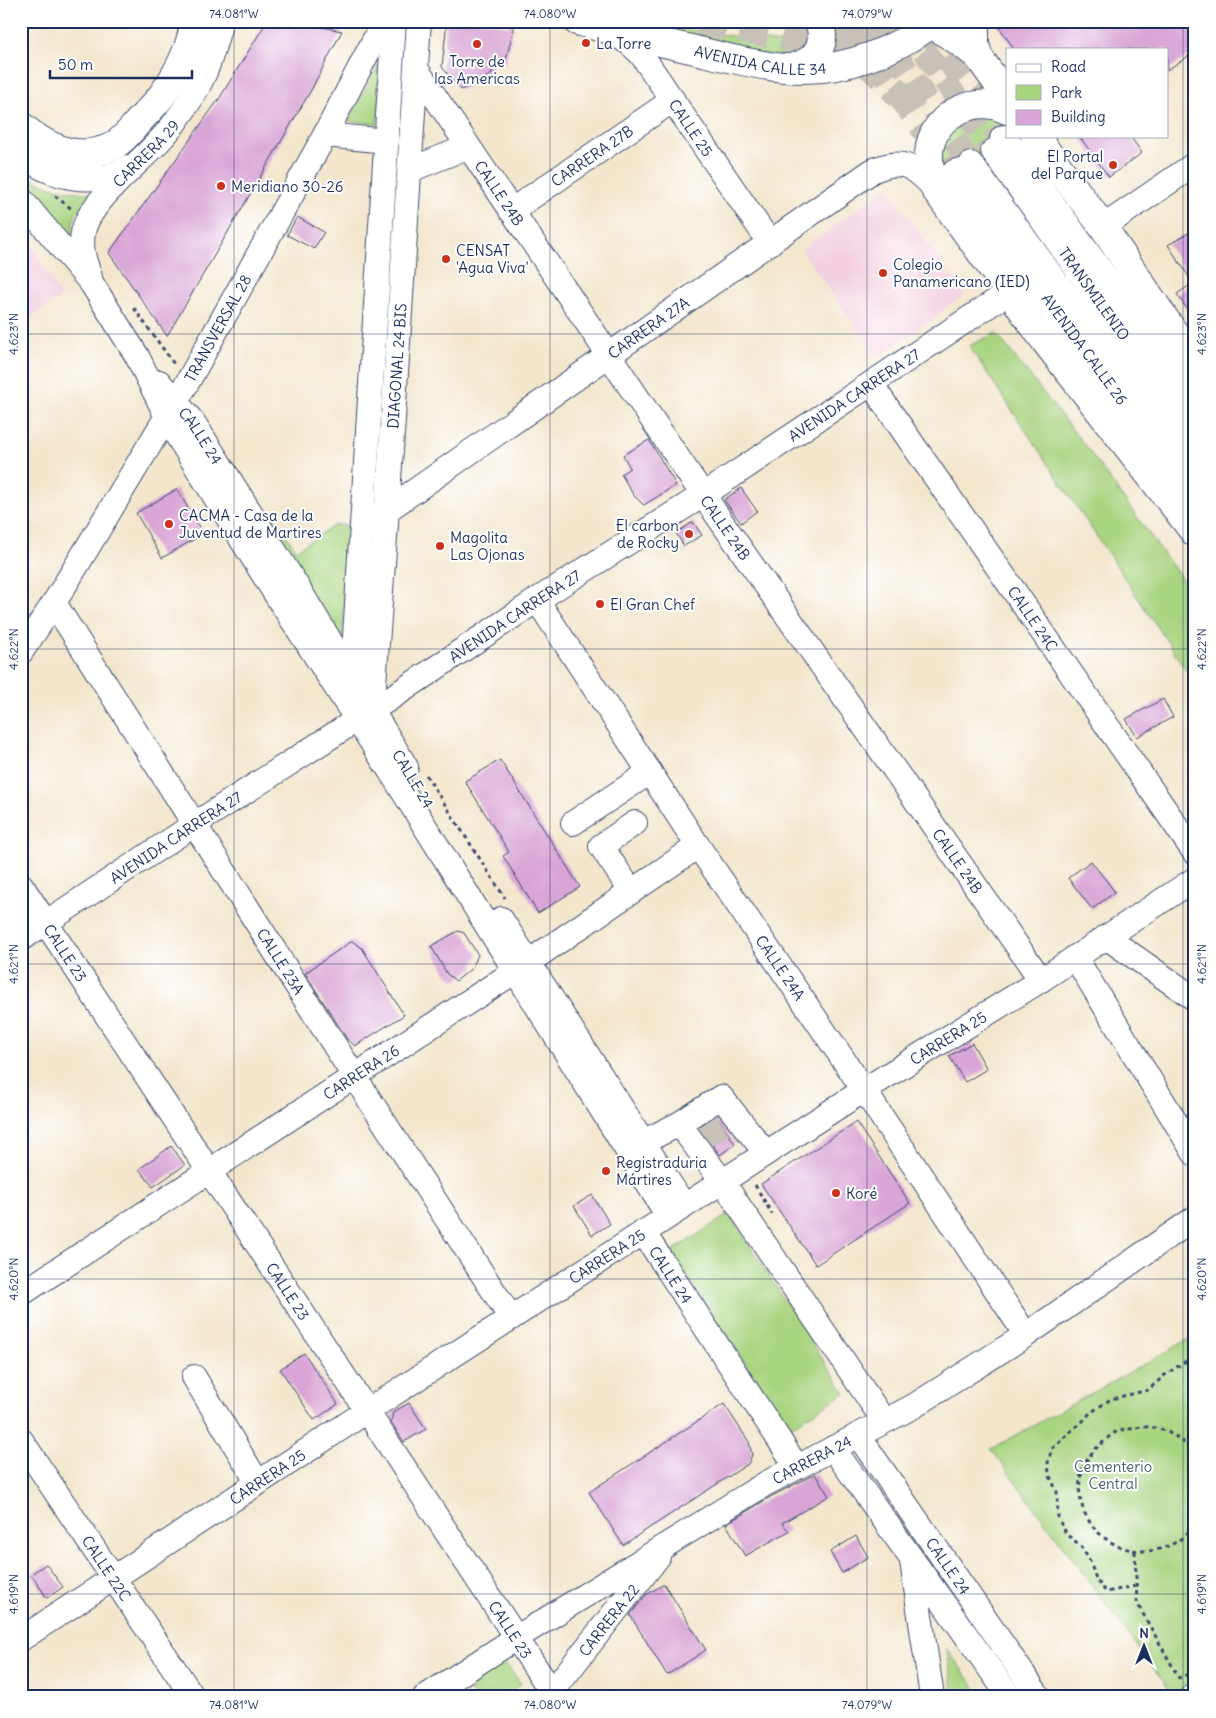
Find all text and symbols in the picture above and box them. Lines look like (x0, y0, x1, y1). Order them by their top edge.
text: 74.081°W (209, 6, 259, 21)
text: 74.080°W (524, 6, 576, 21)
text: 74.079°W (842, 6, 892, 21)
place label: La Torre (596, 34, 651, 53)
marker: La Torre (580, 37, 592, 49)
marker: Torre de las Americas (471, 38, 483, 50)
street label: AVENIDA CALLE 34 (692, 41, 828, 79)
scale bar (50, 48, 192, 80)
legend (1006, 48, 1168, 138)
place label: Torre de las Americas (434, 52, 520, 88)
text: 50 m (58, 55, 93, 74)
text: Road (1051, 57, 1086, 76)
text: Park (1051, 83, 1082, 102)
street label: CALLE 25 (665, 95, 717, 160)
text: Building (1051, 107, 1106, 126)
street label: CARRERA 29 (109, 116, 183, 191)
street label: CARRERA 27B (547, 121, 637, 190)
place label: El Portal del Parque (1031, 147, 1103, 183)
street label: CALLE 24B (471, 156, 528, 229)
marker: El Portal del Parque (1107, 159, 1119, 171)
place label: Meridiano 30-26 (231, 177, 343, 196)
marker: Meridiano 30-26 (215, 180, 227, 192)
place label: CENSAT 'Agua Viva' (456, 241, 529, 277)
street label: TRANSMILENIO (1055, 243, 1134, 344)
marker: CENSAT 'Agua Viva' (440, 253, 452, 265)
place label: Colegio Panamericano (IED) (893, 255, 1030, 291)
marker: Colegio Panamericano (IED) (877, 267, 889, 279)
street label: TRANSVERSAL 28 (180, 271, 255, 385)
street label: AVENIDA CALLE 26 (1038, 289, 1132, 408)
street label: CARRERA 27A (604, 292, 693, 363)
street label: DIAGONAL 24 BIS (383, 303, 410, 429)
text: 4.623°N (6, 313, 21, 355)
text: 4.623°N (1194, 313, 1209, 355)
street label: AVENIDA CARRERA 27 (785, 344, 923, 445)
street label: CALLE 24 (175, 403, 227, 468)
street label: CALLE 24B (697, 492, 755, 564)
place label: CACMA - Casa de la Juventud de Martires (179, 506, 322, 542)
place label: El carbon de Rocky (616, 516, 679, 552)
marker: CACMA - Casa de la Juventud de Martires (163, 518, 175, 530)
place label: Magolita Las Ojonas (450, 528, 525, 564)
marker: El carbon de Rocky (683, 528, 695, 540)
marker: Magolita Las Ojonas (434, 540, 446, 552)
street label: AVENIDA CARRERA 27 (445, 565, 584, 666)
street label: CALLE 24C (1004, 582, 1062, 655)
place label: El Gran Chef (610, 595, 696, 614)
marker: El Gran Chef (594, 598, 606, 610)
text: 4.622°N (6, 628, 21, 670)
text: 4.622°N (1194, 628, 1209, 670)
street label: CALLE 24 (388, 746, 438, 812)
street label: AVENIDA CARRERA 27 (106, 787, 245, 887)
street label: CALLE 24B (929, 825, 987, 897)
street label: CALLE 23 (40, 920, 91, 985)
street label: CALLE 23A (253, 924, 309, 998)
street label: CALLE 24A (752, 931, 810, 1004)
text: 4.621°N (6, 944, 21, 984)
text: 4.621°N (1194, 944, 1209, 984)
street label: CARRERA 25 (906, 1007, 990, 1069)
street label: CARRERA 26 (319, 1040, 403, 1104)
place label: Registraduria Mártires (616, 1153, 707, 1189)
marker: Registraduria Mártires (600, 1165, 612, 1177)
place label: Koré (846, 1184, 877, 1203)
marker: Koré (830, 1187, 842, 1199)
street label: CARRERA 25 (565, 1224, 649, 1288)
street label: CALLE 24 (645, 1242, 697, 1307)
text: 4.620°N (6, 1257, 21, 1301)
text: 4.620°N (1194, 1257, 1209, 1301)
street label: CALLE 23 (262, 1259, 314, 1323)
street label: CARRERA 24 (769, 1431, 855, 1488)
street label: CARRERA 25 (226, 1445, 309, 1509)
park label: Cementerio Central (1074, 1457, 1152, 1493)
street label: CALLE 22C (78, 1532, 135, 1604)
street label: CALLE 24 (922, 1534, 975, 1598)
text: 4.619°N (6, 1574, 21, 1614)
text: 4.619°N (1194, 1574, 1209, 1614)
street label: CARRERA 22 (574, 1580, 643, 1660)
street label: CALLE 23 (485, 1597, 536, 1662)
north arrow (1118, 1620, 1168, 1670)
text: N (1139, 1624, 1149, 1642)
text: 74.081°W (209, 1697, 259, 1712)
text: 74.080°W (524, 1697, 576, 1712)
text: 74.079°W (842, 1697, 892, 1712)

